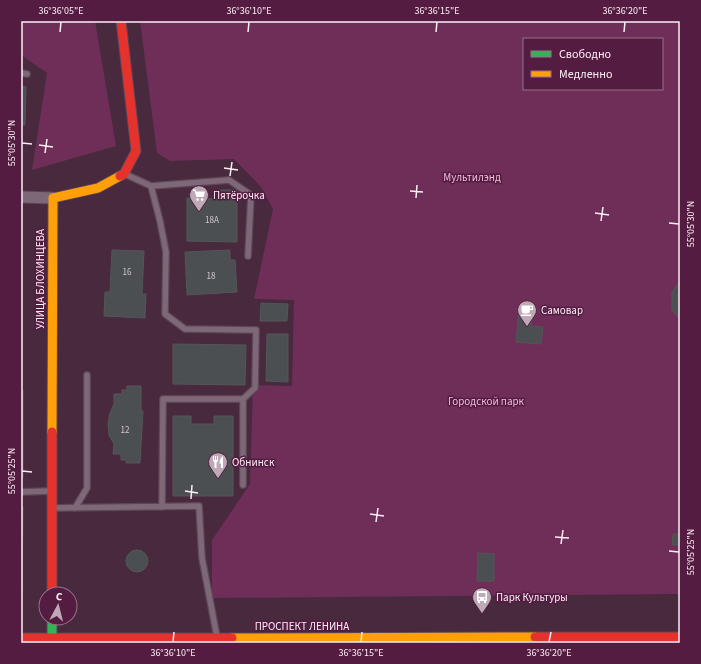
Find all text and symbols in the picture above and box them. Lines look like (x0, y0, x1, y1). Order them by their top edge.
text: 36°36'05"E (38, 4, 84, 18)
text: 36°36'10"E (226, 4, 272, 18)
text: 36°36'15"E (414, 4, 460, 18)
text: 36°36'20"E (602, 4, 648, 18)
legend (523, 38, 663, 90)
text: Свободно (559, 46, 611, 63)
text: Медленно (559, 66, 613, 83)
text: 55°05'30"N (5, 120, 19, 166)
park label: Мультилэнд (443, 170, 501, 185)
supermarket icon: Пятёрочка (188, 184, 210, 212)
place label: Пятёрочка (213, 188, 265, 203)
text: 55°05'30"N (684, 201, 698, 247)
house number: 18А (205, 214, 219, 227)
street label: УЛИЦА БЛОХИНЦЕВА (33, 229, 48, 329)
house number: 16 (123, 266, 132, 279)
house number: 18 (207, 270, 216, 283)
cafe icon: Самовар (516, 299, 538, 327)
place label: Самовар (541, 303, 583, 318)
park label: Городской парк (448, 394, 525, 409)
house number: 12 (121, 424, 130, 437)
text: 55°05'25"N (5, 448, 19, 494)
restaurant icon: Обнинск (207, 451, 229, 479)
place label: Обнинск (232, 455, 275, 470)
text: 55°05'25"N (684, 529, 698, 575)
north arrow (38, 586, 78, 626)
bus stop icon: Парк Культуры (471, 586, 493, 614)
text: С (55, 589, 64, 604)
place label: Парк Культуры (496, 590, 568, 605)
street label: ПРОСПЕКТ ЛЕНИНА (255, 619, 349, 634)
text: 36°36'10"E (150, 646, 196, 660)
text: 36°36'15"E (338, 646, 384, 660)
text: 36°36'20"E (526, 646, 572, 660)

